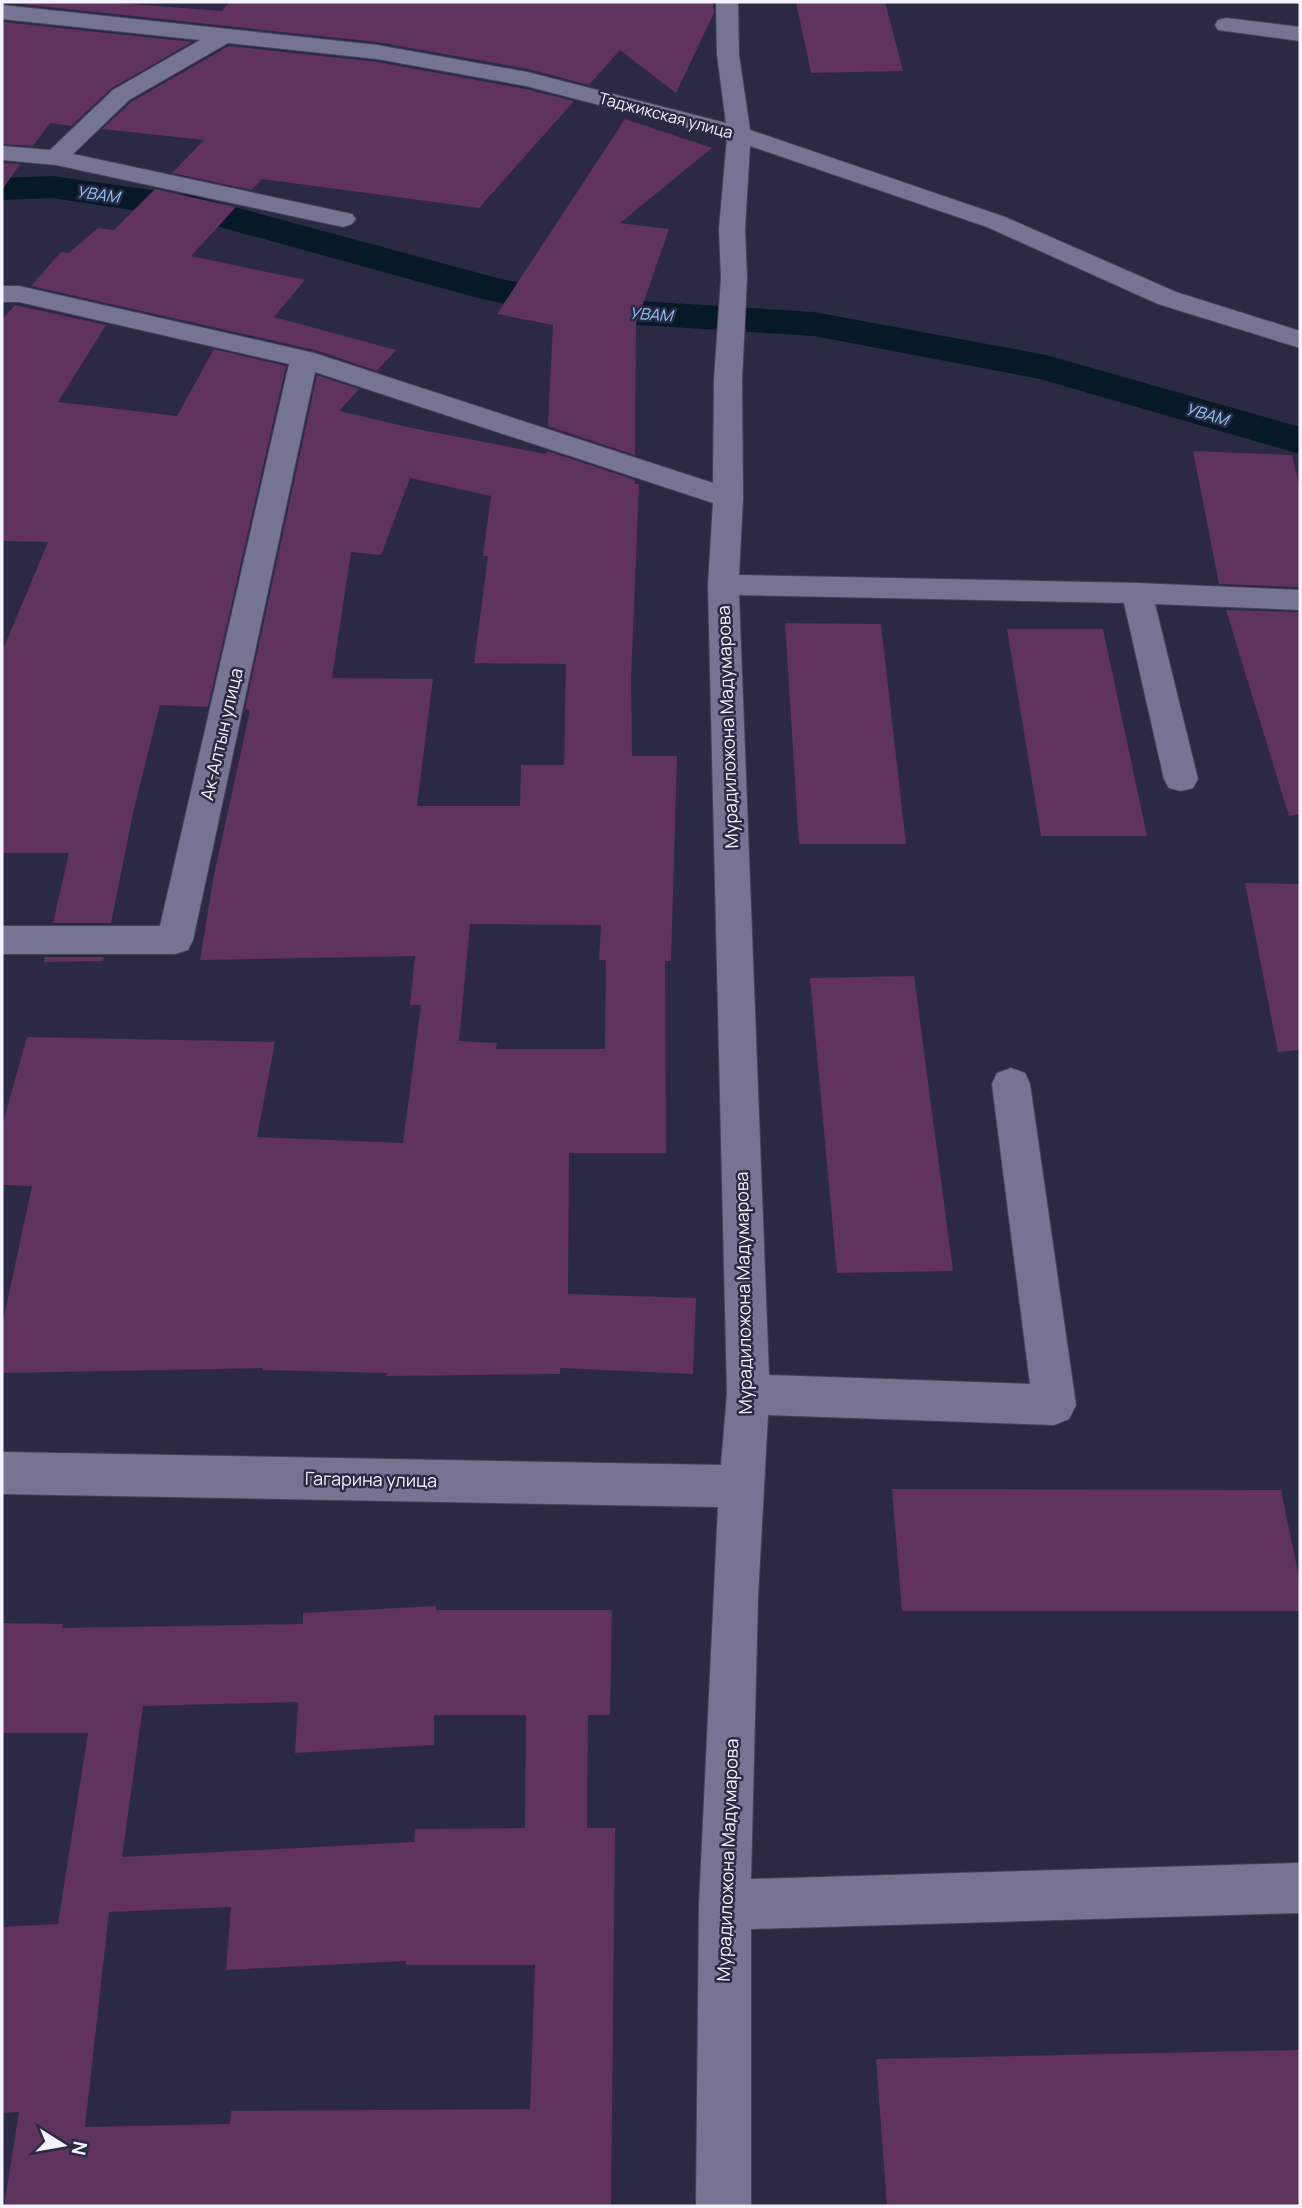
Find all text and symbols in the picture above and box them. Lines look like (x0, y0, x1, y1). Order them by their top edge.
street label: Таджикская улица (597, 87, 735, 143)
water label: УВАМ (75, 180, 124, 208)
water label: УВАМ (629, 302, 676, 327)
water label: УВАМ (1183, 397, 1233, 431)
street label: Мурадиложона Мадумарова (711, 605, 743, 849)
street label: Ак-Алтын улица (194, 666, 248, 802)
street label: Мурадиложона Мадумарова (729, 1171, 757, 1415)
street label: Гагарина улица (305, 1466, 437, 1492)
street label: Мурадиложона Мадумарова (711, 1738, 743, 1982)
north arrow (28, 2110, 98, 2180)
text: N (66, 2139, 94, 2157)

